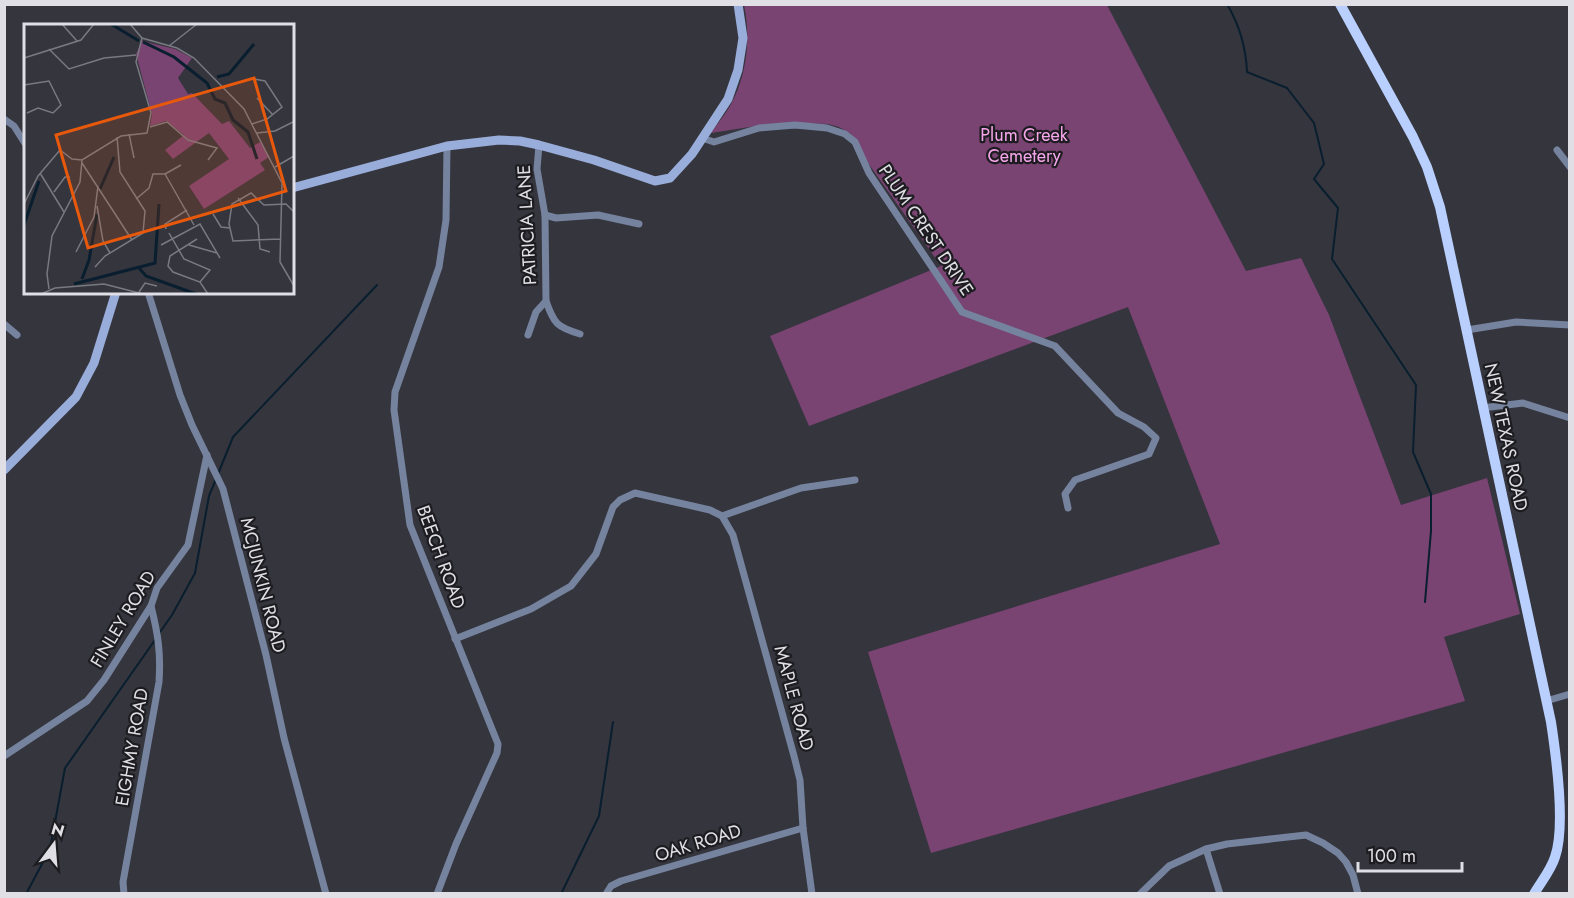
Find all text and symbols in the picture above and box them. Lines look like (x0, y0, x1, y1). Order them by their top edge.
inset map (24, 24, 294, 294)
park label: Plum Creek Cemetery (980, 122, 1068, 169)
street label: PLUM CREST DRIVE (872, 159, 980, 301)
street label: PATRICIA LANE (511, 164, 543, 286)
street label: NEW TEXAS ROAD (1478, 361, 1534, 513)
street label: BEECH ROAD (410, 502, 472, 612)
street label: MCJUNKIN ROAD (234, 515, 292, 655)
street label: FINLEY ROAD (84, 566, 162, 672)
street label: MAPLE ROAD (768, 643, 820, 753)
street label: EIGHMY ROAD (109, 686, 155, 808)
north arrow (24, 814, 84, 874)
text: N (49, 817, 67, 843)
street label: OAK ROAD (652, 818, 744, 868)
scale bar (1358, 835, 1462, 873)
text: 100 m (1367, 843, 1416, 869)

